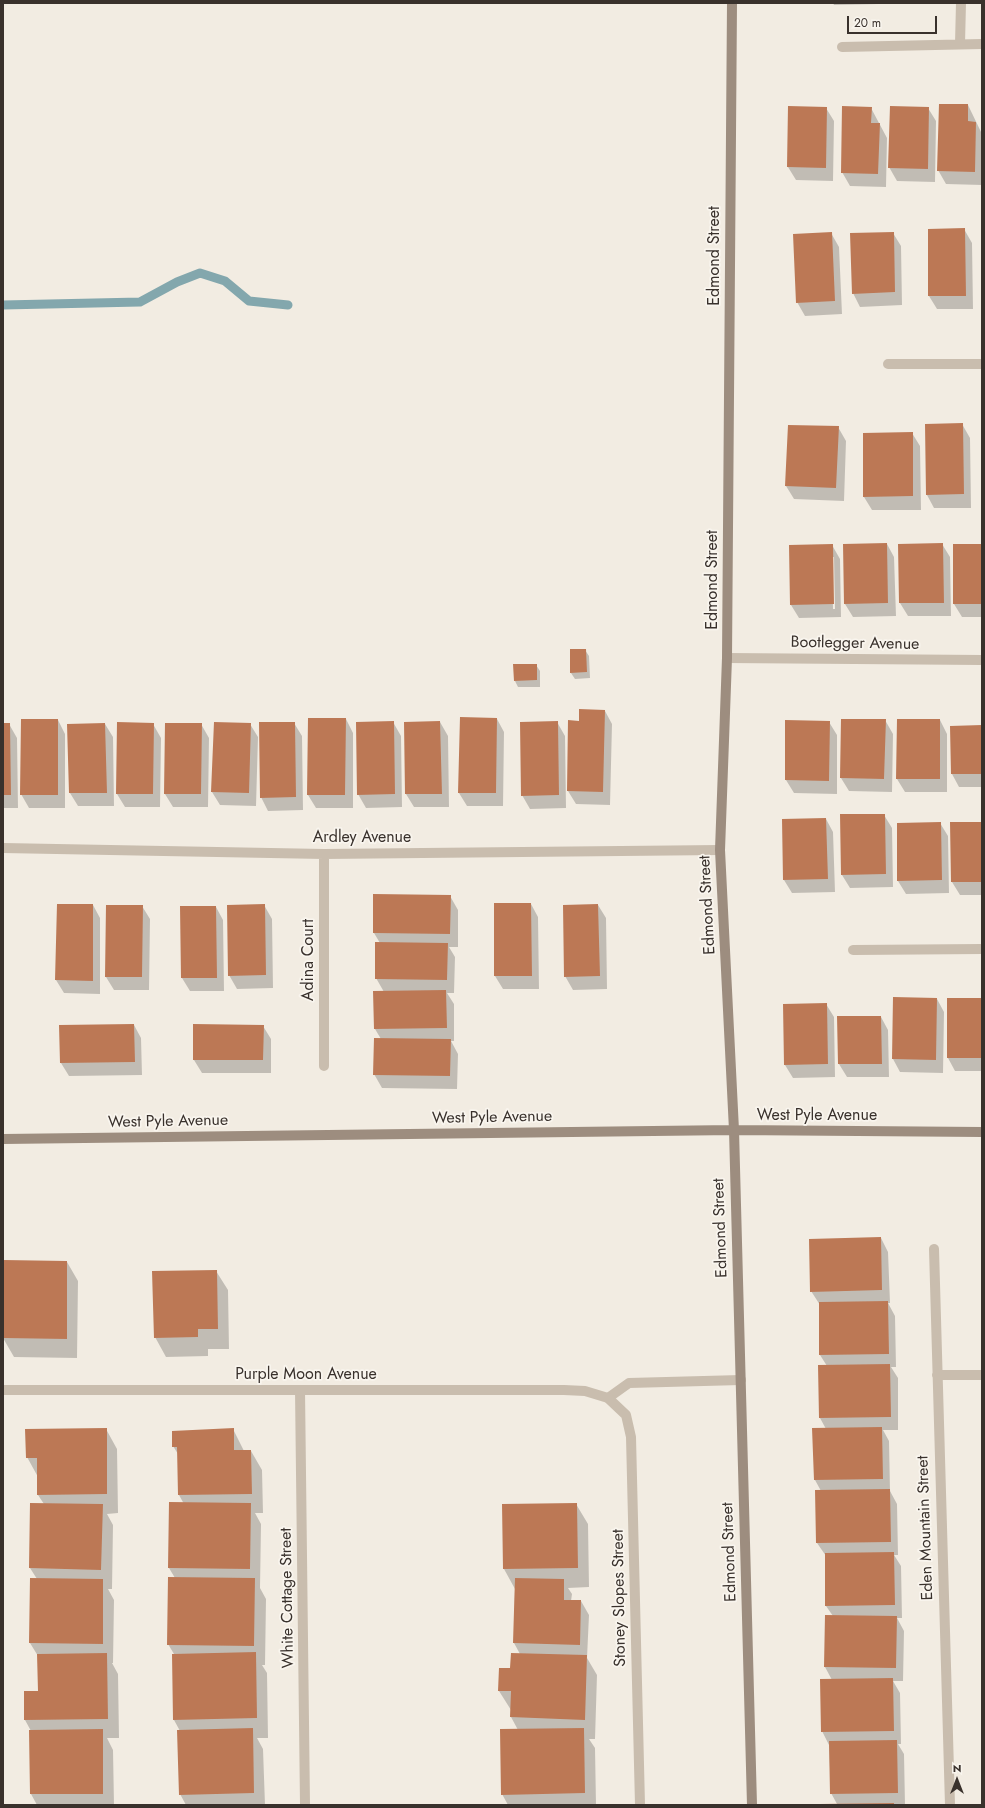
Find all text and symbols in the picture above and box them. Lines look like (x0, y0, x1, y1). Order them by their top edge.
scale bar (849, 8, 939, 34)
text: 20 m (854, 14, 881, 32)
street label: Edmond Street (705, 206, 725, 306)
street label: Edmond Street (703, 530, 723, 630)
street label: Bootlegger Avenue (790, 633, 920, 655)
street label: Ardley Avenue (313, 828, 411, 848)
street label: Edmond Street (696, 855, 720, 955)
street label: Adina Court (299, 919, 319, 1001)
street label: West Pyle Avenue (757, 1106, 877, 1126)
street label: West Pyle Avenue (432, 1107, 552, 1129)
street label: West Pyle Avenue (108, 1111, 228, 1133)
street label: Edmond Street (710, 1178, 732, 1278)
street label: Purple Moon Avenue (235, 1365, 377, 1385)
street label: Eden Mountain Street (914, 1455, 938, 1601)
street label: Edmond Street (719, 1502, 741, 1602)
street label: White Cottage Street (277, 1527, 299, 1669)
street label: Stoney Slopes Street (609, 1529, 631, 1667)
north arrow (937, 1760, 977, 1800)
text: N (953, 1760, 961, 1776)

